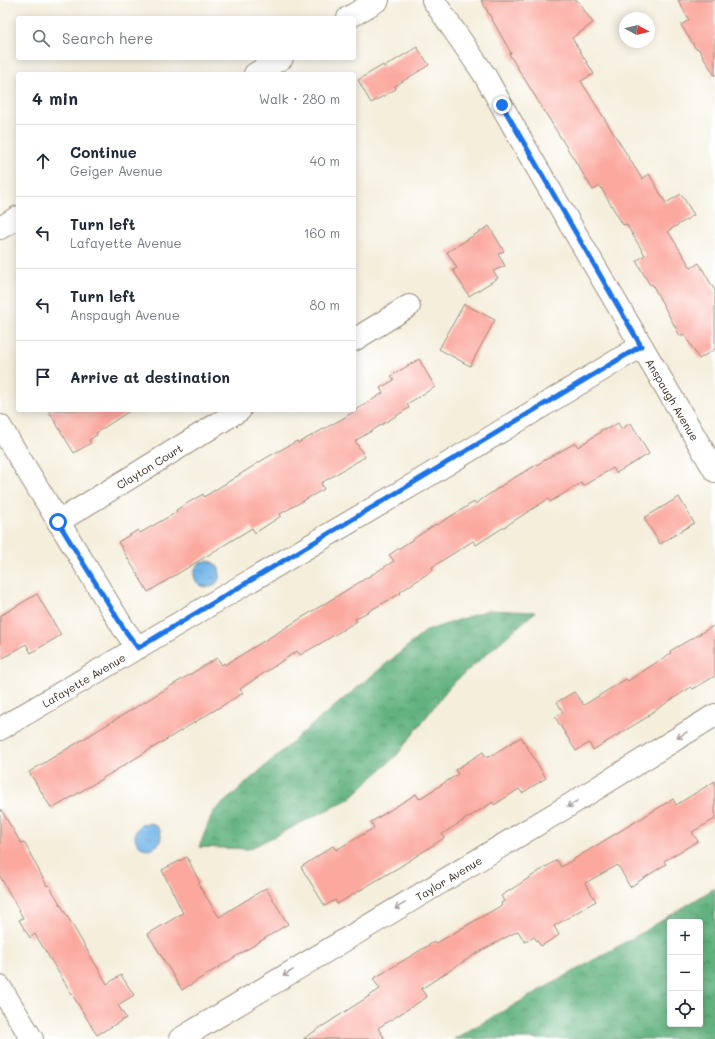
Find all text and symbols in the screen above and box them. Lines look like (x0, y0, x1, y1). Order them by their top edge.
north arrow (619, 12, 655, 48)
search box (16, 16, 356, 60)
icon: search (30, 27, 52, 49)
text: Search here (62, 28, 153, 48)
text: 4 min (32, 87, 78, 109)
text: Walk · 280 m (259, 90, 340, 107)
route end (493, 96, 511, 114)
text: Continue (70, 142, 137, 162)
icon: ahead (32, 150, 54, 172)
text: 40 m (310, 152, 340, 169)
text: Geiger Avenue (70, 162, 163, 179)
text: Turn left (70, 214, 135, 234)
icon: left (32, 222, 54, 244)
text: 160 m (304, 224, 340, 241)
text: Lafayette Avenue (70, 234, 182, 251)
text: Turn left (70, 286, 135, 306)
icon: left (32, 294, 54, 316)
text: 80 m (310, 296, 340, 313)
text: Anspaugh Avenue (70, 306, 180, 323)
street label: Anspaugh Avenue (643, 355, 703, 443)
icon: arrive (32, 366, 54, 388)
text: Arrive at destination (70, 367, 230, 387)
street label: Clayton Court (113, 440, 185, 492)
route start (49, 513, 67, 531)
street label: Lafayette Avenue (39, 649, 128, 710)
one-way arrow (676, 732, 688, 740)
one-way arrow (566, 800, 577, 808)
street label: Taylor Avenue (412, 852, 485, 904)
one-way arrow (394, 903, 406, 911)
map controls (667, 919, 703, 1027)
button: + (667, 919, 703, 955)
button: − (667, 955, 703, 991)
one-way arrow (282, 969, 294, 977)
button: locate (667, 991, 703, 1027)

